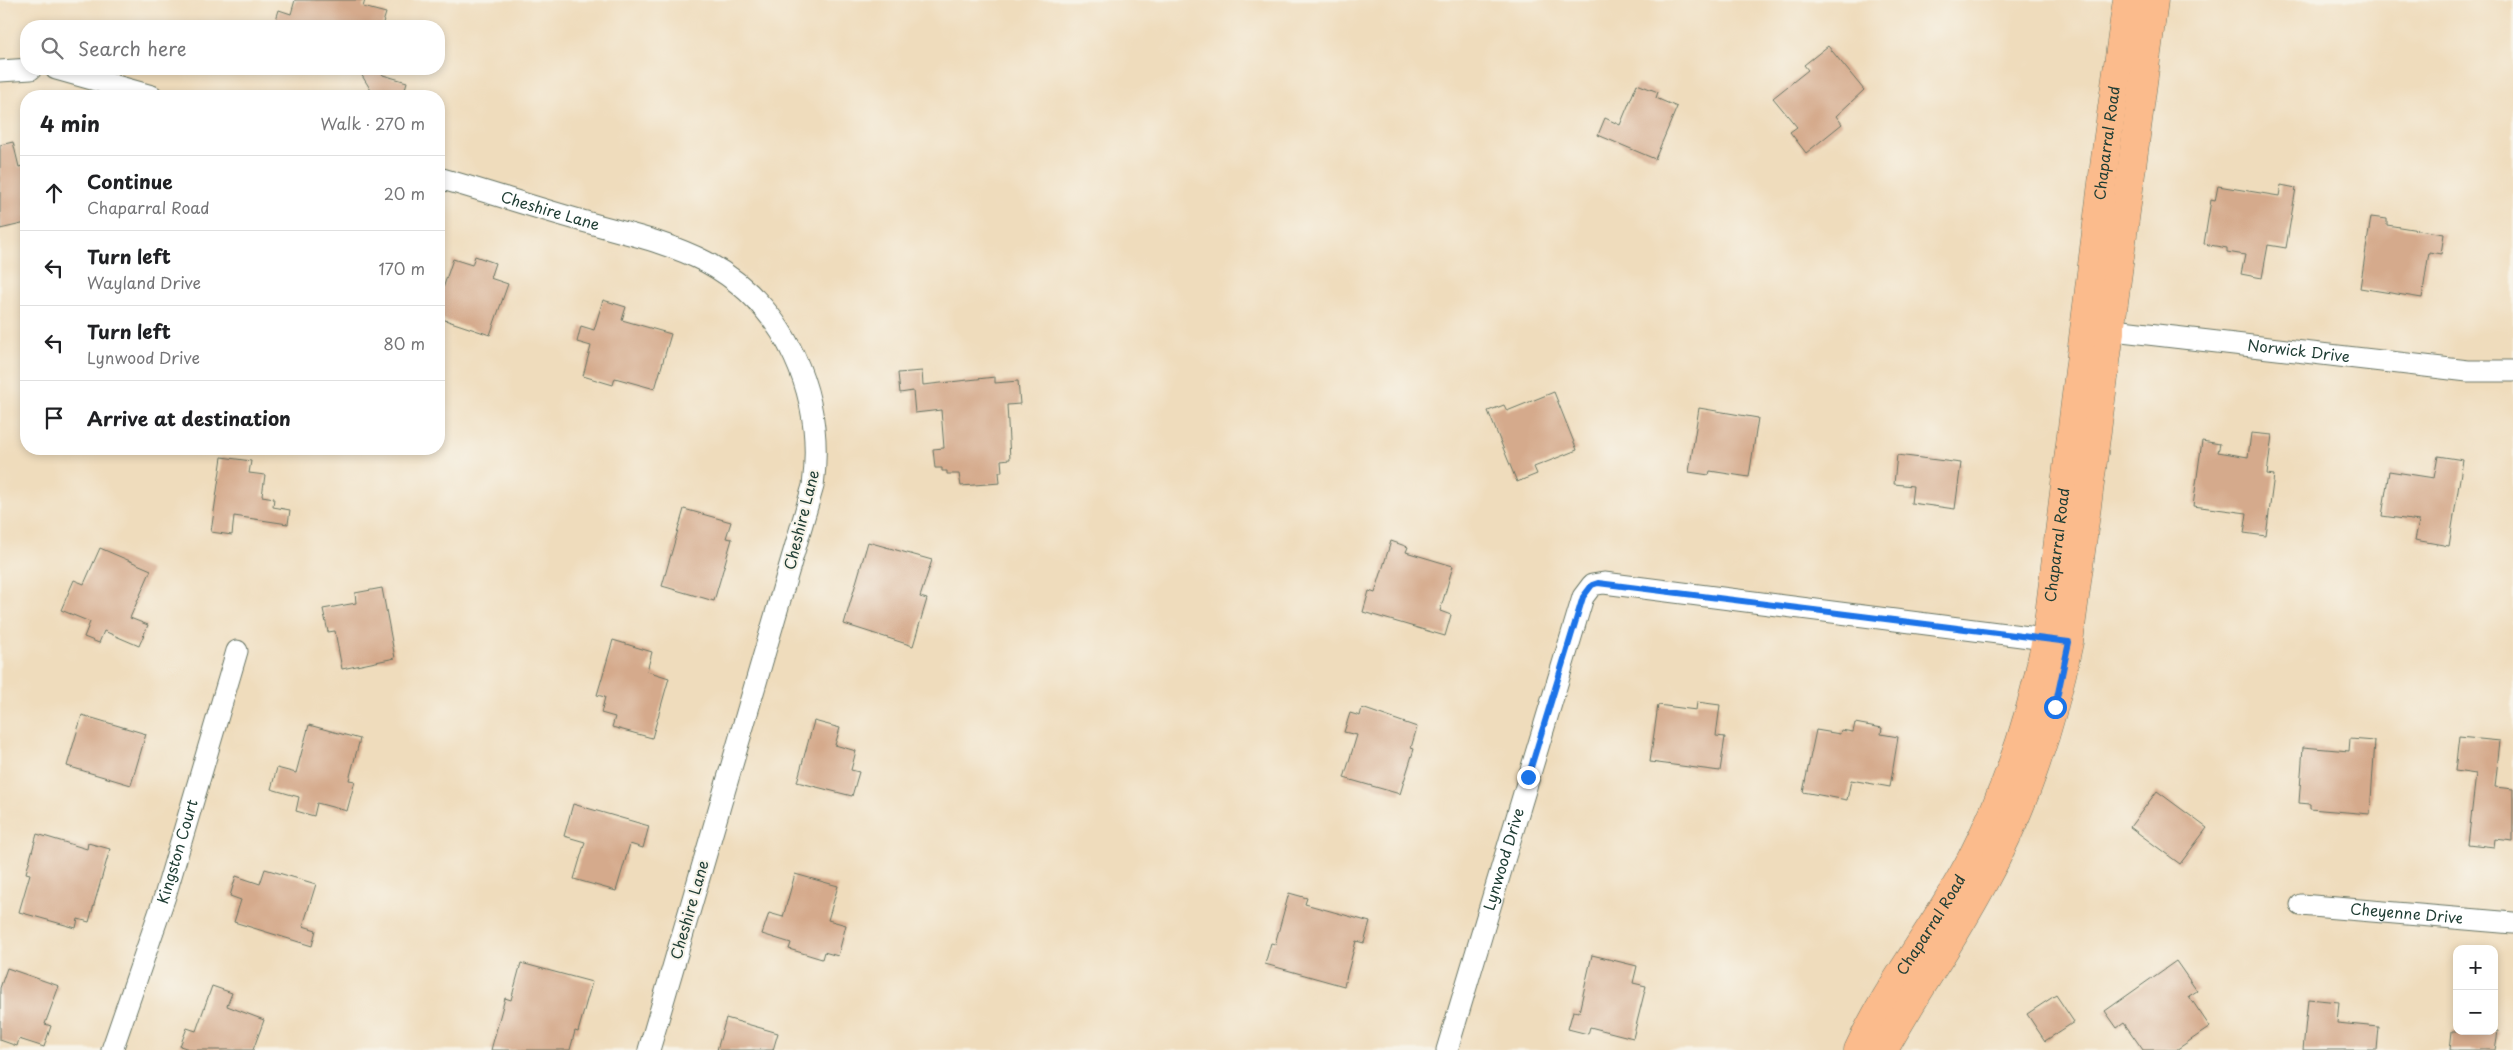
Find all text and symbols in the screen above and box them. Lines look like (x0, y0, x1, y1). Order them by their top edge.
search box (20, 20, 445, 75)
icon: search (38, 34, 66, 62)
text: Search here (78, 34, 187, 62)
street label: Chaparral Road (2087, 84, 2125, 201)
text: 4 min (40, 107, 100, 139)
text: Walk · 270 m (321, 111, 425, 135)
text: Continue (87, 167, 173, 195)
icon: ahead (40, 179, 68, 207)
text: 20 m (384, 181, 425, 205)
street label: Cheshire Lane (498, 184, 603, 235)
text: Chaparral Road (87, 195, 210, 219)
text: Turn left (87, 242, 171, 270)
icon: left (40, 254, 68, 282)
text: 170 m (379, 256, 425, 280)
text: Wayland Drive (87, 270, 201, 294)
text: Turn left (87, 317, 171, 345)
icon: left (40, 329, 68, 357)
text: 80 m (383, 331, 425, 355)
street label: Norwick Drive (2246, 333, 2351, 367)
text: Lynwood Drive (87, 345, 200, 369)
icon: arrive (40, 404, 68, 432)
text: Arrive at destination (87, 404, 291, 432)
street label: Cheshire Lane (777, 467, 824, 572)
street label: Chaparral Road (2038, 486, 2075, 603)
route start (2044, 696, 2067, 719)
route end (1517, 766, 1540, 789)
street label: Kingston Court (150, 796, 203, 907)
street label: Lynwood Drive (1477, 805, 1529, 913)
street label: Cheshire Lane (663, 857, 714, 962)
street label: Chaparral Road (1890, 870, 1970, 979)
street label: Cheyenne Drive (2349, 896, 2464, 929)
map controls (2453, 945, 2498, 1035)
button: + (2453, 945, 2498, 990)
button: − (2453, 990, 2498, 1035)

